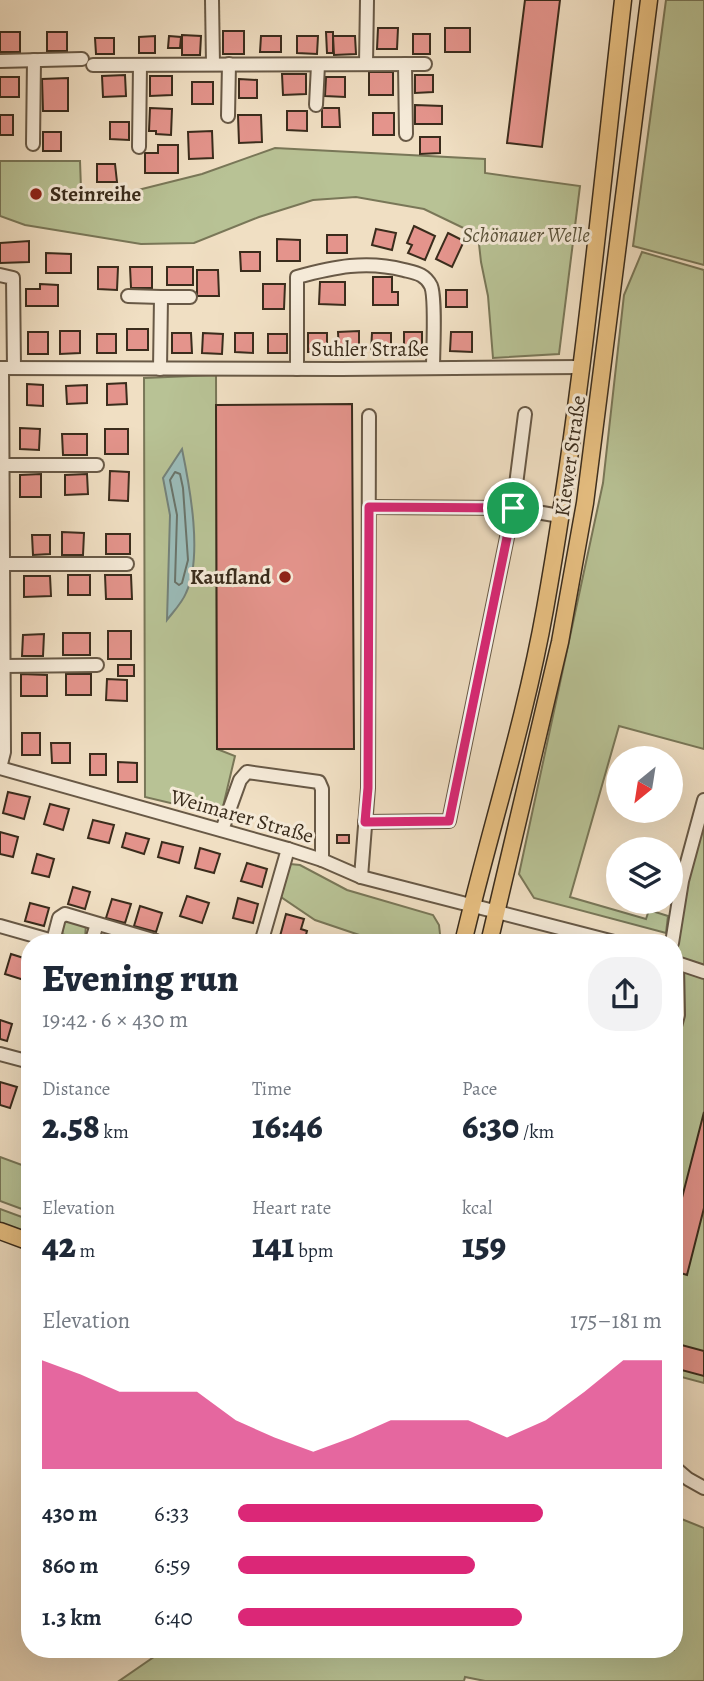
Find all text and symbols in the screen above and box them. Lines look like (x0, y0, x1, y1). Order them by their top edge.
place label: Steinreihe (50, 180, 142, 208)
marker: Steinreihe (28, 186, 44, 202)
park label: Schönauer Welle (462, 221, 590, 249)
street label: Suhler Straße (311, 335, 429, 363)
street label: Kiewer Straße (548, 394, 592, 518)
pin (483, 478, 543, 538)
icon: arrive (494, 489, 532, 527)
place label: Kaufland (190, 563, 272, 591)
marker: Kaufland (277, 569, 293, 585)
north arrow (606, 746, 682, 822)
map controls (606, 746, 683, 914)
street label: Weimarer Straße (166, 782, 317, 850)
button: layers (606, 837, 683, 914)
text: Evening run (42, 952, 239, 1004)
button: share (588, 957, 662, 1031)
text: 19:42 · 6 × 430 m (42, 1004, 188, 1035)
text: Distance (42, 1076, 110, 1102)
text: Time (252, 1076, 291, 1102)
text: Pace (462, 1076, 497, 1102)
text: 2.58 (42, 1102, 100, 1150)
text: 16:46 (252, 1102, 323, 1150)
text: 6:30 (462, 1102, 519, 1150)
text: km (100, 1119, 129, 1145)
text: /km (519, 1119, 554, 1145)
text: Elevation (42, 1195, 115, 1221)
text: Heart rate (252, 1195, 331, 1221)
text: kcal (462, 1195, 492, 1221)
text: 42 (42, 1221, 76, 1269)
text: 141 (252, 1221, 294, 1269)
text: 159 (462, 1221, 506, 1269)
text: m (76, 1238, 95, 1264)
text: bpm (294, 1238, 334, 1264)
text: Elevation (42, 1305, 130, 1336)
text: 175–181 m (570, 1305, 662, 1336)
text: 430 m (42, 1498, 98, 1529)
text: 6:33 (154, 1498, 189, 1529)
text: 860 m (42, 1550, 99, 1581)
text: 6:59 (154, 1550, 190, 1581)
text: 1.3 km (42, 1602, 102, 1633)
text: 6:40 (154, 1602, 193, 1633)

